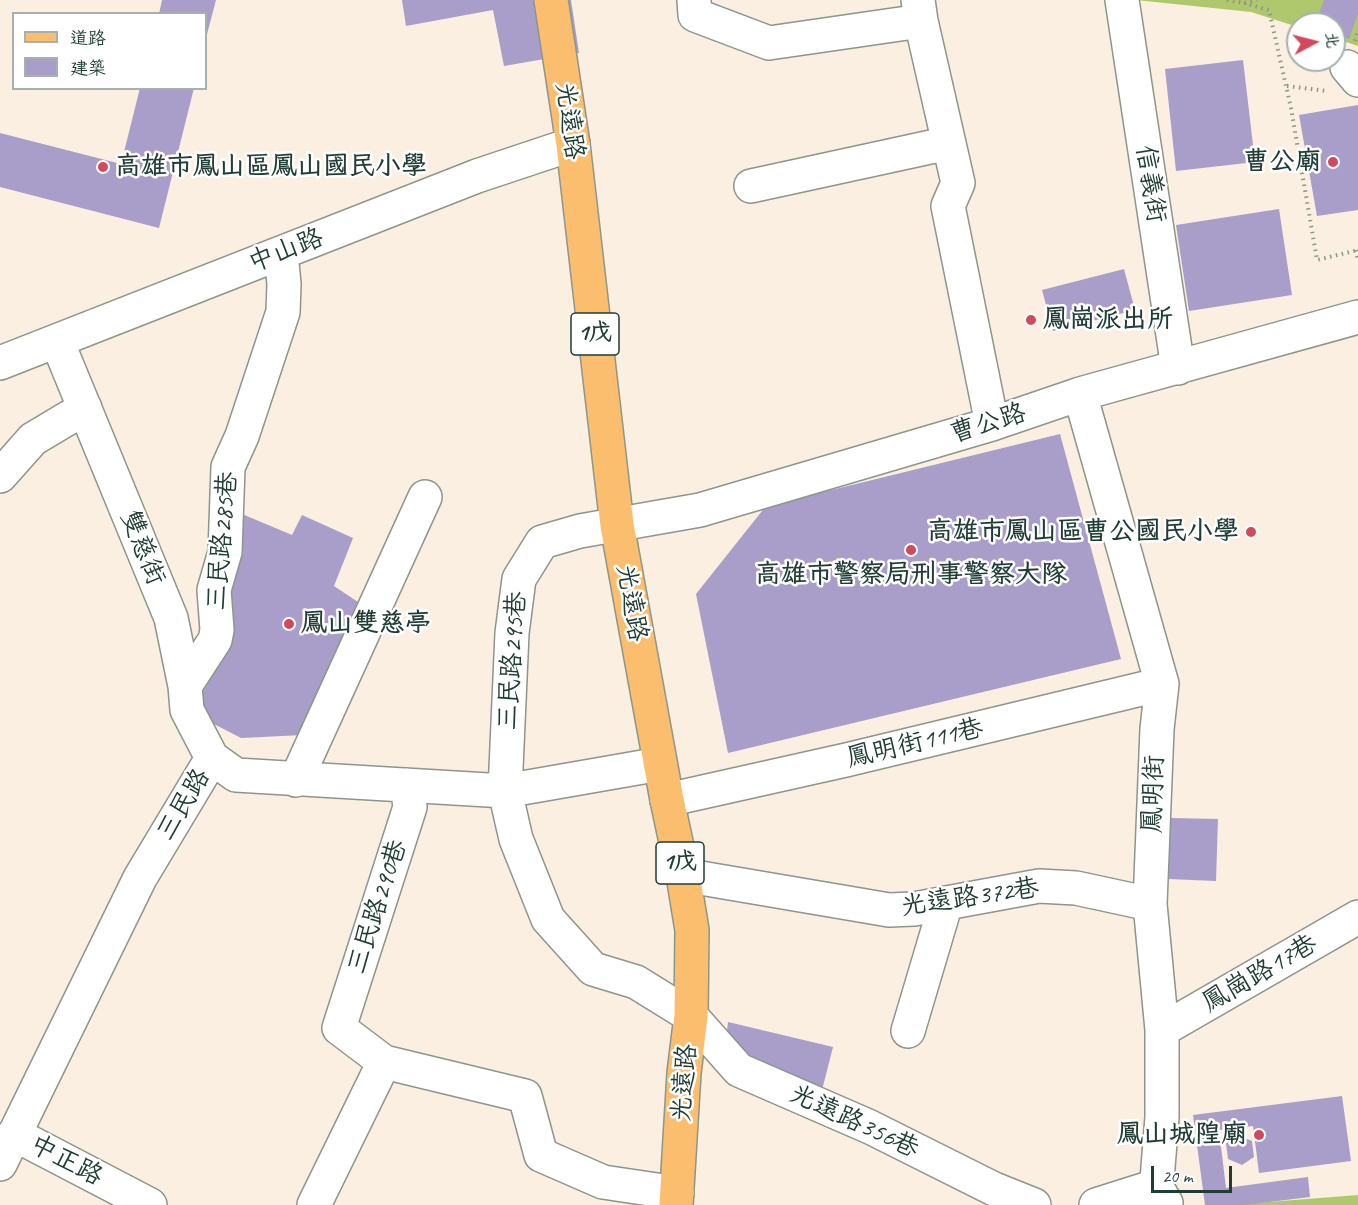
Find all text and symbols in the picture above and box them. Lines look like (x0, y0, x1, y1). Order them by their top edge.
legend (12, 12, 207, 90)
north arrow (1286, 12, 1346, 72)
text: 道路 (70, 27, 106, 49)
text: 北 (1321, 31, 1343, 49)
text: 建築 (70, 57, 106, 79)
street label: 光遠路 (548, 80, 590, 162)
street label: 信義街 (1128, 143, 1172, 225)
place label: 曹公廟 (1243, 146, 1321, 178)
place label: 高雄市鳳山區鳳山國民小學 (115, 151, 427, 183)
marker: 曹公廟 (1326, 155, 1340, 169)
marker: 高雄市鳳山區鳳山國民小學 (96, 160, 110, 174)
street label: 中山路 (244, 222, 328, 280)
place label: 鳳崗派出所 (1043, 304, 1173, 336)
road number: 1戊 (571, 313, 619, 355)
marker: 鳳崗派出所 (1024, 313, 1038, 327)
street label: 曹公路 (946, 398, 1030, 450)
street label: 三民路285巷 (201, 470, 245, 612)
street label: 雙慈街 (113, 506, 171, 590)
place label: 高雄市鳳山區曹公國民小學 (927, 516, 1239, 548)
marker: 高雄市鳳山區曹公國民小學 (1244, 525, 1258, 539)
marker: 高雄市警察局刑事警察大隊 (904, 543, 918, 557)
place label: 高雄市警察局刑事警察大隊 (755, 559, 1067, 591)
street label: 光遠路 (609, 562, 653, 644)
street label: 三民路295巷 (493, 591, 533, 731)
place label: 鳳山雙慈亭 (301, 608, 431, 640)
marker: 鳳山雙慈亭 (282, 617, 296, 631)
street label: 鳳明街111巷 (844, 713, 986, 775)
street label: 鳳明街 (1137, 754, 1171, 834)
street label: 三民路 (151, 764, 217, 846)
street label: 三民路290巷 (342, 836, 414, 978)
road number: 1戊 (656, 842, 704, 884)
street label: 光遠路372巷 (899, 873, 1041, 923)
street label: 鳳崗路17巷 (1197, 929, 1323, 1019)
street label: 光遠路 (666, 1043, 704, 1123)
street label: 光遠路356巷 (784, 1078, 924, 1166)
place label: 鳳山城隍廟 (1117, 1119, 1247, 1151)
marker: 鳳山城隍廟 (1252, 1128, 1266, 1142)
street label: 中正路 (24, 1129, 108, 1193)
scale bar (1154, 1154, 1235, 1192)
text: 20 m (1162, 1165, 1193, 1187)

